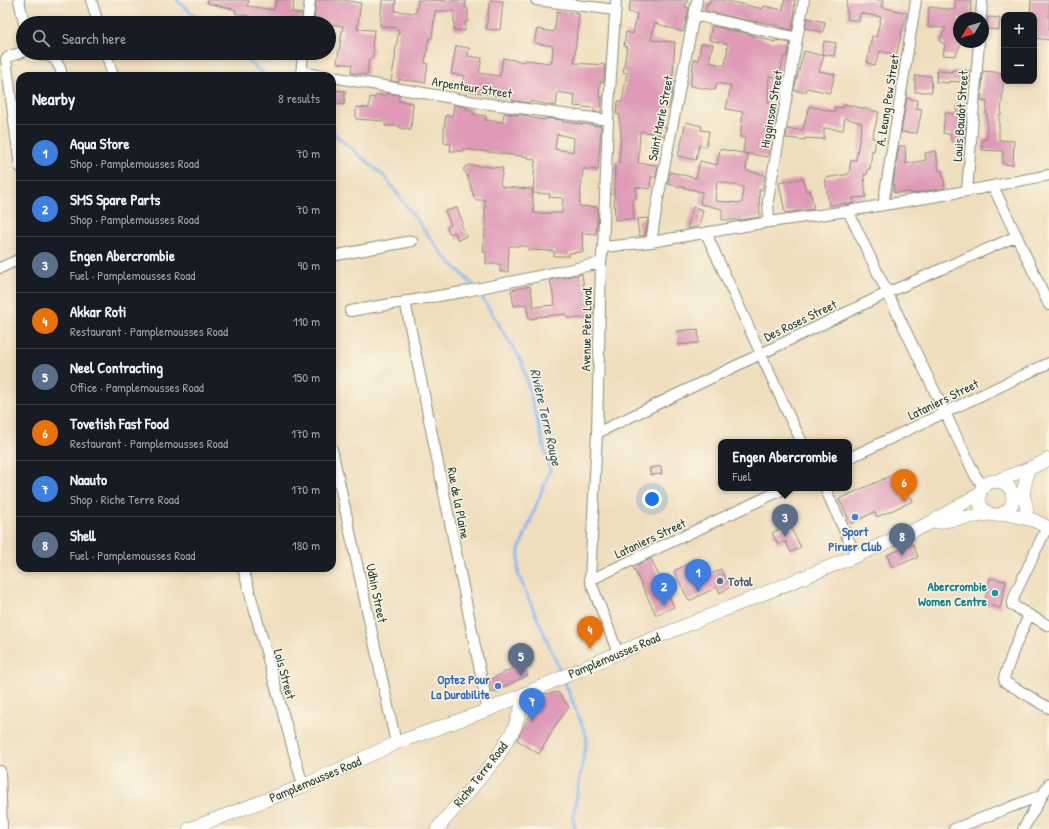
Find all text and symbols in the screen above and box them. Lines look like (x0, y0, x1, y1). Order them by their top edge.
north arrow (953, 12, 989, 48)
map controls (1001, 12, 1037, 84)
button: + (1001, 12, 1037, 48)
search box (16, 16, 336, 60)
icon: search (30, 27, 52, 49)
text: Search here (62, 28, 126, 49)
button: − (1001, 48, 1037, 84)
street label: A. Leung Pew Street (871, 52, 903, 147)
street label: Higginson Street (755, 68, 787, 149)
street label: Louis Baudot Street (948, 69, 972, 162)
street label: Arpenteur Street (431, 72, 514, 102)
street label: Saint Marie Street (643, 73, 677, 162)
text: Nearby (32, 87, 75, 110)
text: 8 results (278, 89, 320, 107)
text: Aqua Store (70, 133, 129, 154)
text: 1 (43, 144, 47, 162)
text: 70 m (296, 144, 320, 162)
text: Shop · Pamplemousses Road (70, 154, 199, 172)
text: SMS Spare Parts (70, 189, 160, 210)
text: 2 (42, 200, 48, 218)
text: 70 m (296, 200, 320, 218)
text: Shop · Pamplemousses Road (70, 210, 199, 228)
text: Engen Abercrombie (70, 245, 175, 266)
text: 3 (42, 256, 48, 274)
text: 90 m (298, 256, 320, 274)
text: Fuel · Pamplemousses Road (70, 266, 195, 284)
street label: Avenue Père Laval (576, 286, 596, 371)
street label: Des Roses Street (761, 294, 840, 345)
text: Akkar Roti (70, 301, 126, 322)
text: 4 (43, 312, 47, 330)
text: 110 m (293, 312, 320, 330)
text: Restaurant · Pamplemousses Road (70, 322, 228, 340)
text: Neel Contracting (70, 357, 163, 378)
water label: Rivière Terre Rouge (525, 366, 567, 469)
text: 5 (42, 368, 48, 386)
text: 150 m (292, 368, 320, 386)
street label: Lataniers Street (905, 374, 982, 424)
text: Office · Pamplemousses Road (70, 378, 204, 396)
text: Tovetish Fast Food (70, 413, 169, 434)
text: 6 (42, 424, 48, 442)
text: 170 m (291, 424, 320, 442)
text: Restaurant · Pamplemousses Road (70, 434, 228, 452)
popup (718, 439, 852, 491)
text: Engen Abercrombie (733, 446, 837, 467)
street label: Rue de la Plaine (443, 466, 475, 540)
text: Fuel (733, 467, 751, 485)
text: Naauto (70, 469, 107, 490)
pin: 6 (891, 469, 917, 502)
text: 7 (42, 480, 48, 498)
text: 170 m (291, 480, 320, 498)
your location (642, 489, 662, 509)
text: Shop · Riche Terre Road (70, 490, 179, 508)
pin: 3 (772, 504, 798, 537)
marker: Sport Piruer Club (850, 512, 860, 522)
street label: Lataniers Street (611, 513, 689, 562)
place label: Sport Piruer Club (828, 522, 882, 555)
pin: 8 (889, 523, 915, 556)
text: Shell (70, 525, 96, 546)
text: 8 (42, 536, 48, 554)
text: 180 m (292, 536, 320, 554)
text: Fuel · Pamplemousses Road (70, 546, 195, 564)
pin: 1 (685, 559, 711, 592)
street label: Udhin Street (362, 562, 392, 625)
place label: Total (727, 572, 753, 590)
pin: 2 (651, 573, 677, 606)
marker: Total (715, 576, 725, 586)
place label: Abercrombie Women Centre (918, 577, 988, 610)
marker: Abercrombie Women Centre (990, 588, 1000, 598)
pin: 4 (577, 616, 603, 649)
street label: Pamplemousses Road (565, 628, 663, 682)
pin: 5 (508, 643, 534, 676)
street label: Lois Street (270, 647, 300, 702)
place label: Optez Pour La Durabilite (431, 670, 491, 703)
marker: Optez Pour La Durabilite (493, 681, 503, 691)
pin: 7 (519, 688, 545, 721)
street label: Riche Terre Road (449, 738, 511, 810)
street label: Pamplemousses Road (266, 752, 364, 806)

